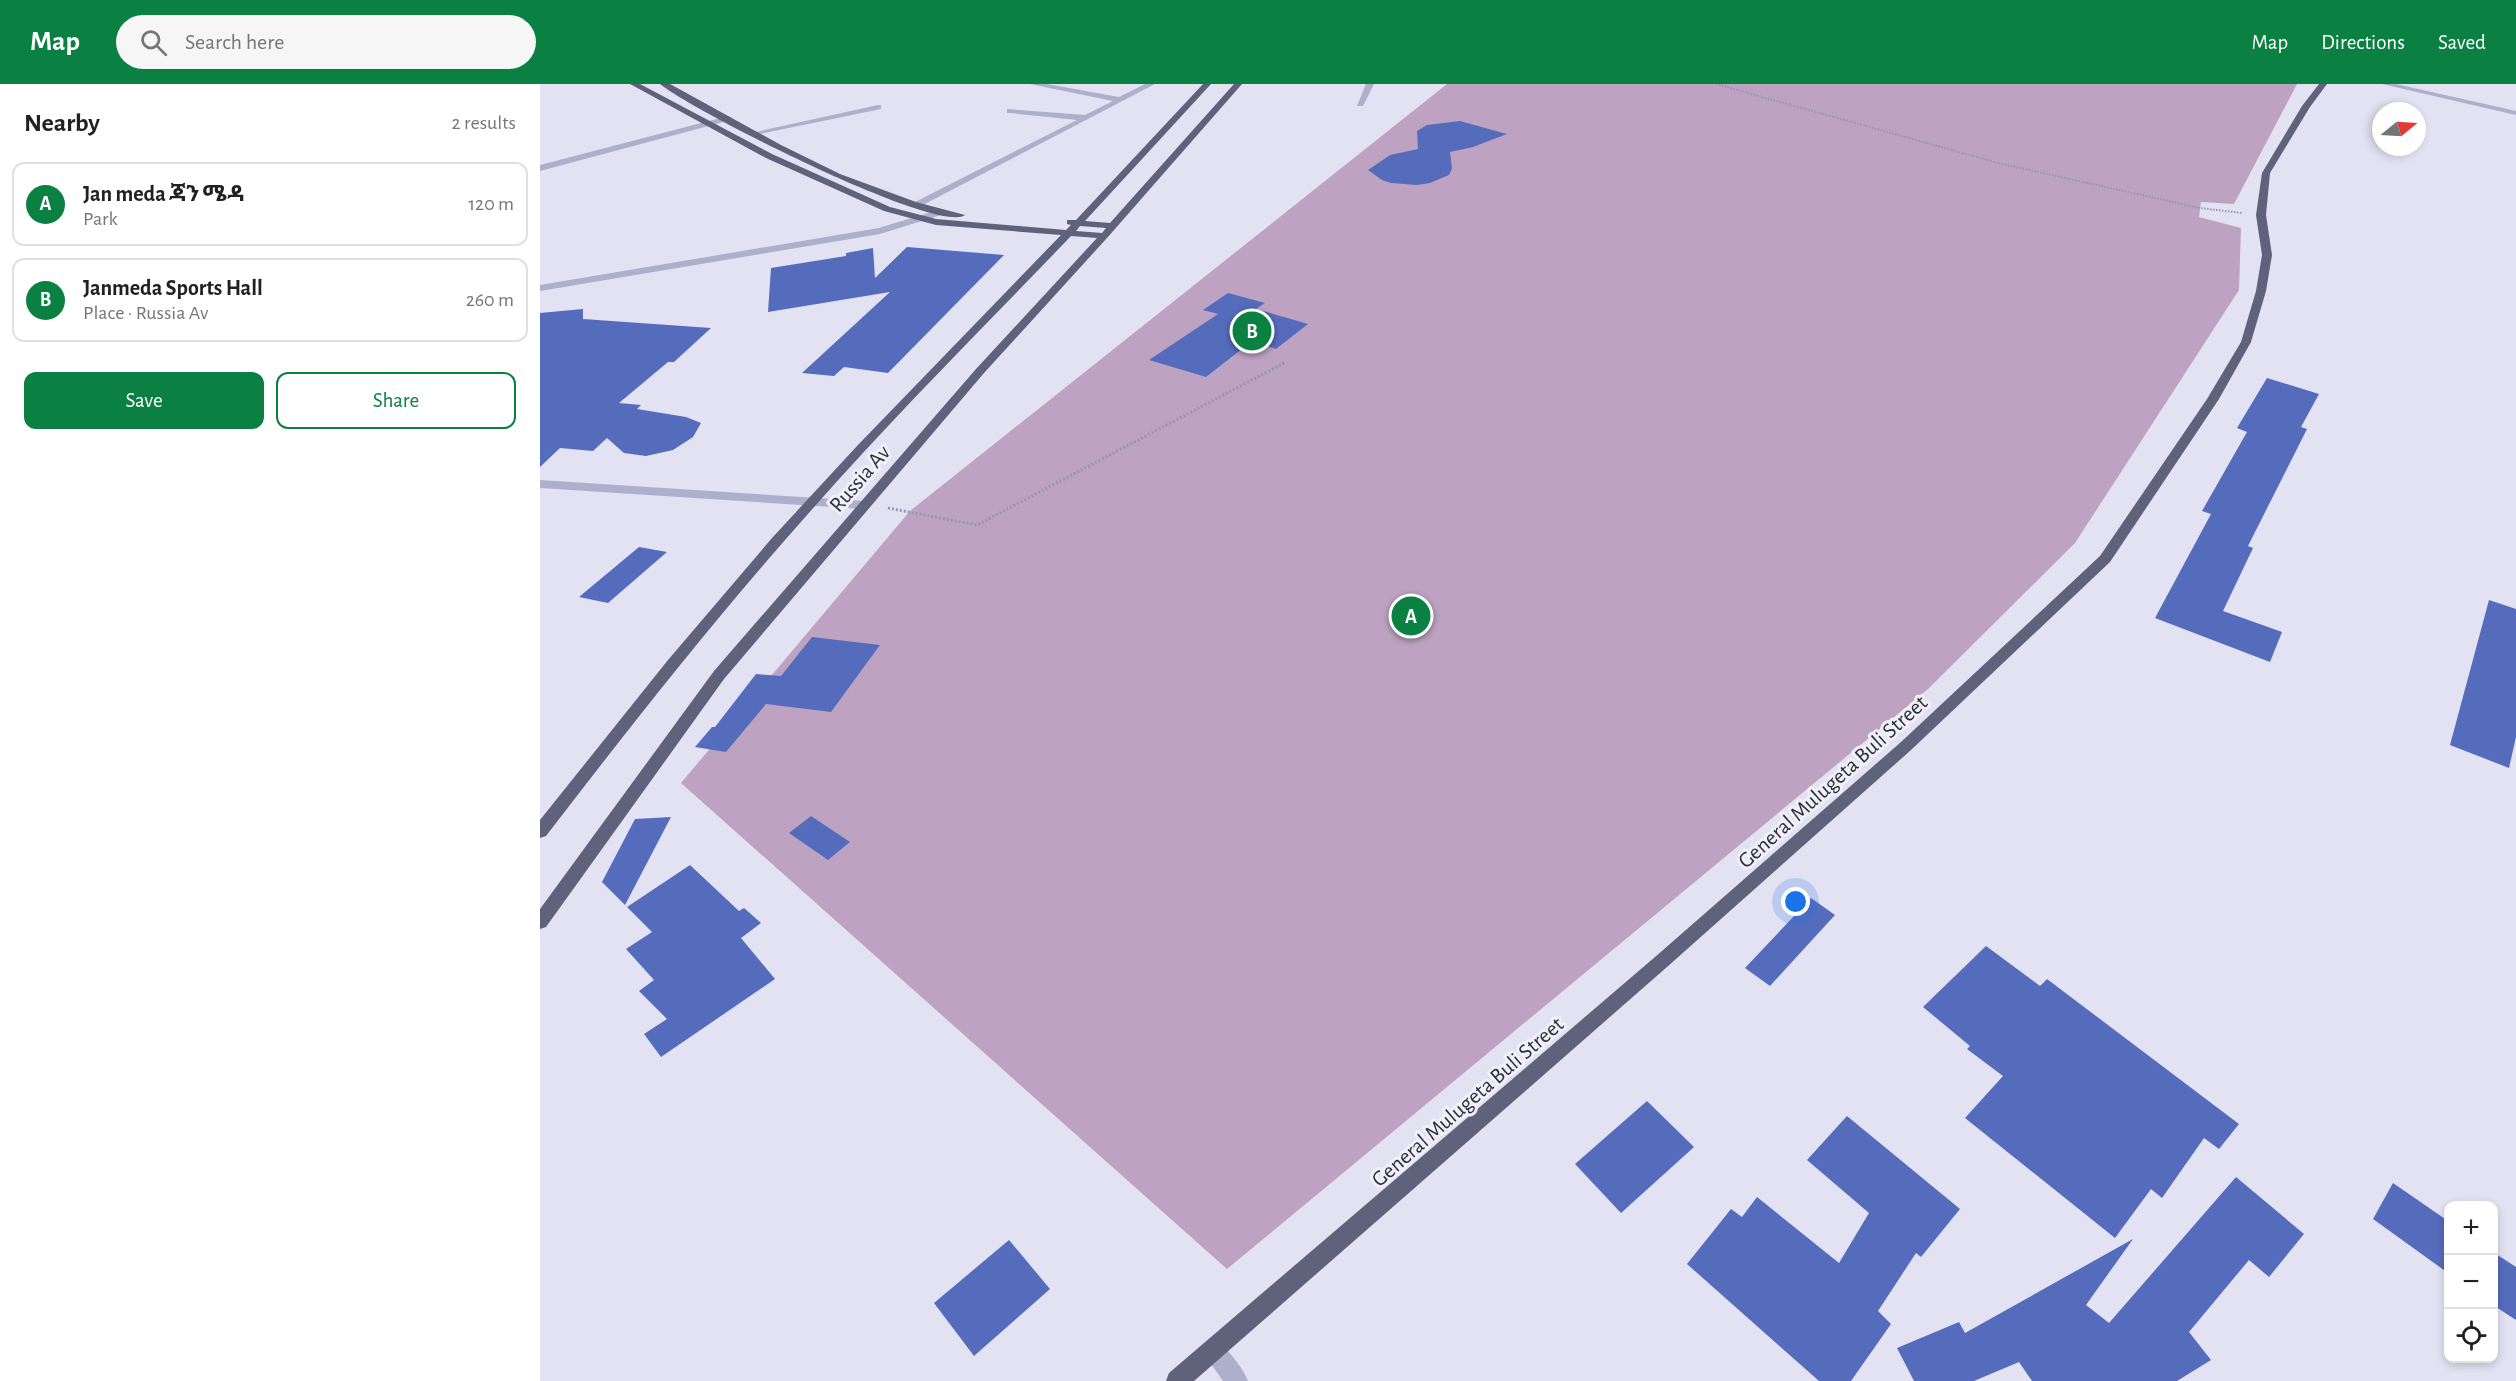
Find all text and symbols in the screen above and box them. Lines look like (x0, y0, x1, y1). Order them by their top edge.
search box (116, 15, 536, 69)
icon: search (137, 26, 170, 59)
text: Map (30, 28, 80, 56)
text: Search here (185, 31, 284, 53)
text: Map (2252, 32, 2288, 53)
text: Directions (2321, 32, 2405, 53)
text: Saved (2438, 32, 2486, 53)
north arrow (2372, 102, 2426, 156)
text: Nearby (24, 110, 100, 136)
text: 2 results (452, 113, 516, 133)
text: Jan meda ጃን ሜዳ (83, 183, 245, 205)
text: A (40, 194, 52, 214)
text: 120 m (468, 194, 514, 214)
text: Park (83, 209, 118, 229)
text: Janmeda Sports Hall (83, 277, 263, 299)
text: B (40, 290, 51, 310)
text: 260 m (466, 290, 514, 310)
text: Place · Russia Av (83, 303, 208, 323)
pin: B (1232, 308, 1272, 354)
button: Save (24, 372, 264, 429)
button: Share (276, 372, 516, 429)
street label: Russia Av (825, 441, 895, 516)
pin: A (1392, 594, 1430, 638)
street label: General Mulugeta Buli Street (1734, 691, 1932, 872)
your location (1781, 887, 1810, 916)
street label: General Mulugeta Buli Street (1368, 1013, 1568, 1191)
map controls (2444, 1201, 2498, 1363)
button: + (2444, 1201, 2498, 1255)
button: − (2444, 1255, 2498, 1309)
button: locate (2444, 1309, 2498, 1363)

